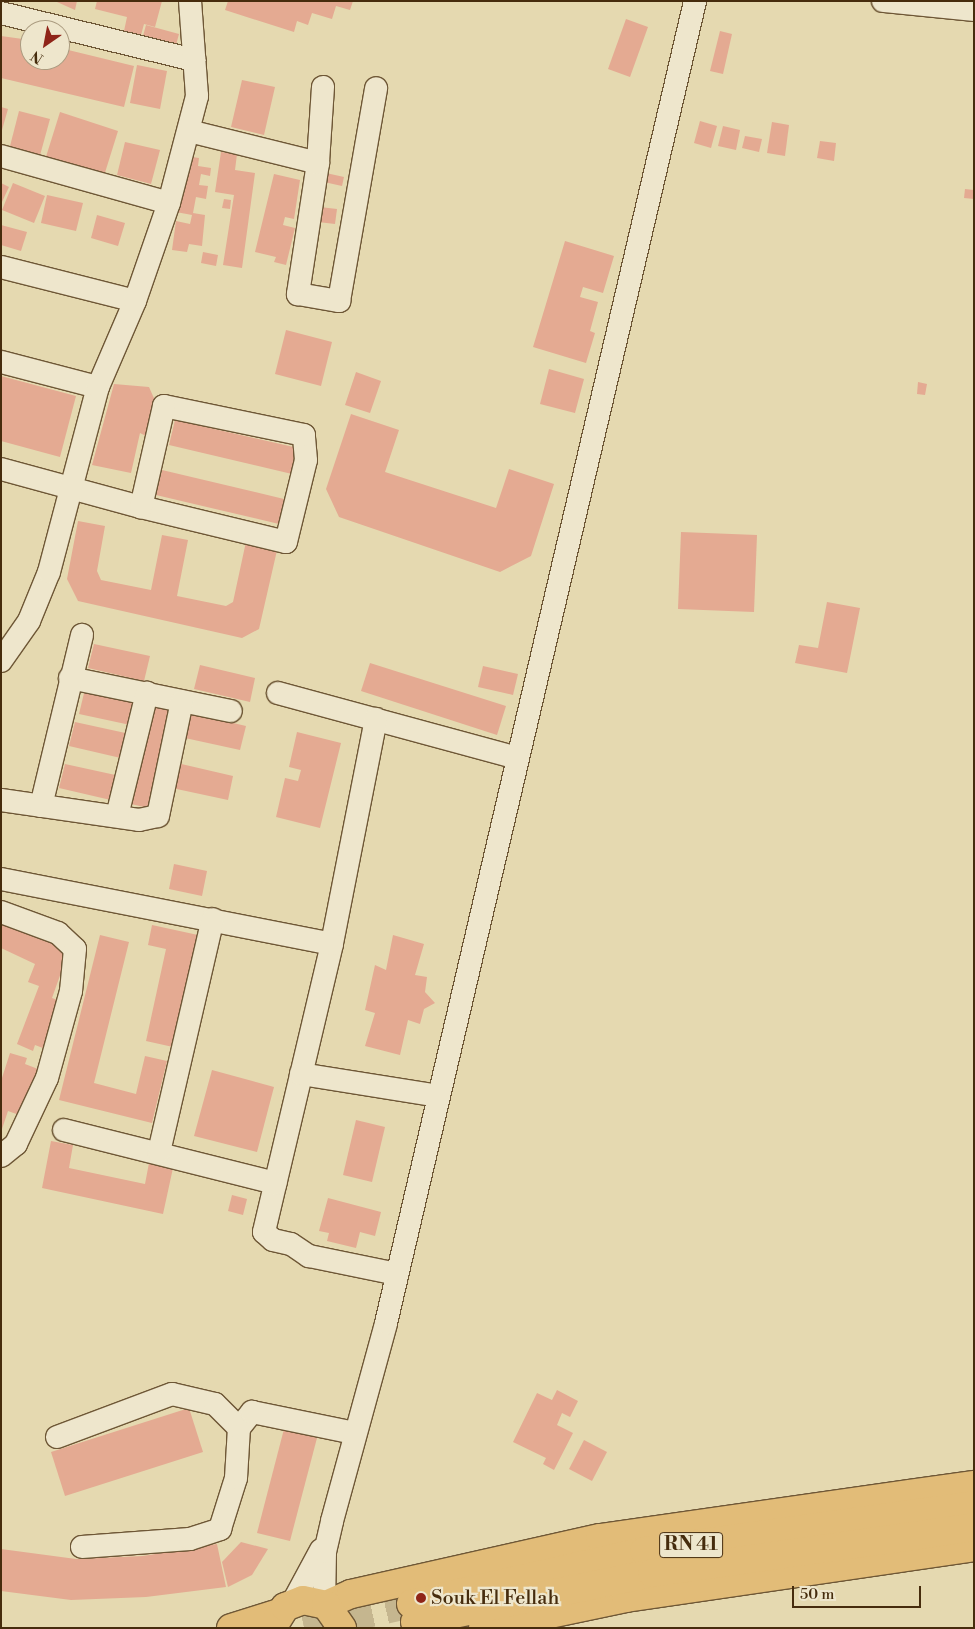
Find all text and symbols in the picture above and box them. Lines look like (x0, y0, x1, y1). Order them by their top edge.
north arrow (20, 20, 70, 70)
text: N (28, 46, 47, 67)
road number: RN 41 (658, 1528, 724, 1562)
scale bar (795, 1576, 924, 1608)
text: 50 m (800, 1585, 834, 1604)
place label: Souk El Fellah (431, 1586, 559, 1610)
marker: Souk El Fellah (415, 1592, 427, 1604)

